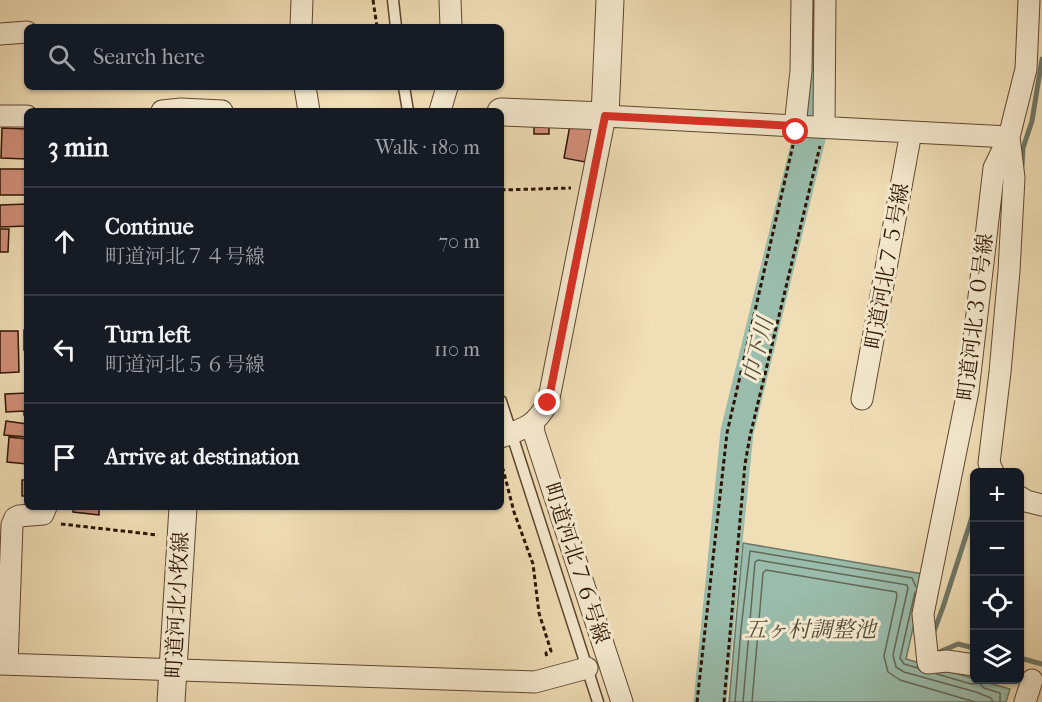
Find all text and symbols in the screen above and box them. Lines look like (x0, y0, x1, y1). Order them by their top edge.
search box (24, 24, 504, 90)
icon: search (45, 41, 78, 74)
text: Search here (93, 44, 205, 70)
route start (782, 118, 808, 144)
text: 3 min (48, 132, 109, 163)
text: Walk · 180 m (375, 136, 480, 159)
street label: 町道河北７５号線 (861, 181, 913, 351)
text: Continue (105, 214, 194, 240)
icon: ahead (48, 225, 81, 258)
text: 70 m (438, 230, 480, 253)
street label: 町道河北３０号線 (953, 232, 997, 402)
text: 町道河北７４号線 (105, 245, 265, 268)
water label: 巾下川 (737, 313, 779, 385)
text: Turn left (105, 322, 191, 348)
icon: left (48, 333, 81, 366)
text: 110 m (434, 338, 480, 361)
text: 町道河北５６号線 (105, 353, 265, 376)
route end (534, 389, 560, 415)
icon: arrive (48, 441, 81, 474)
text: Arrive at destination (105, 444, 299, 470)
map controls (970, 468, 1024, 684)
button: + (970, 468, 1024, 522)
street label: 町道河北７６号線 (540, 479, 614, 647)
button: − (970, 522, 1024, 576)
street label: 町道河北小牧線 (161, 531, 193, 679)
button: locate (970, 576, 1024, 630)
water label: 五ヶ村調整池 (744, 617, 879, 643)
button: layers (970, 630, 1024, 684)

